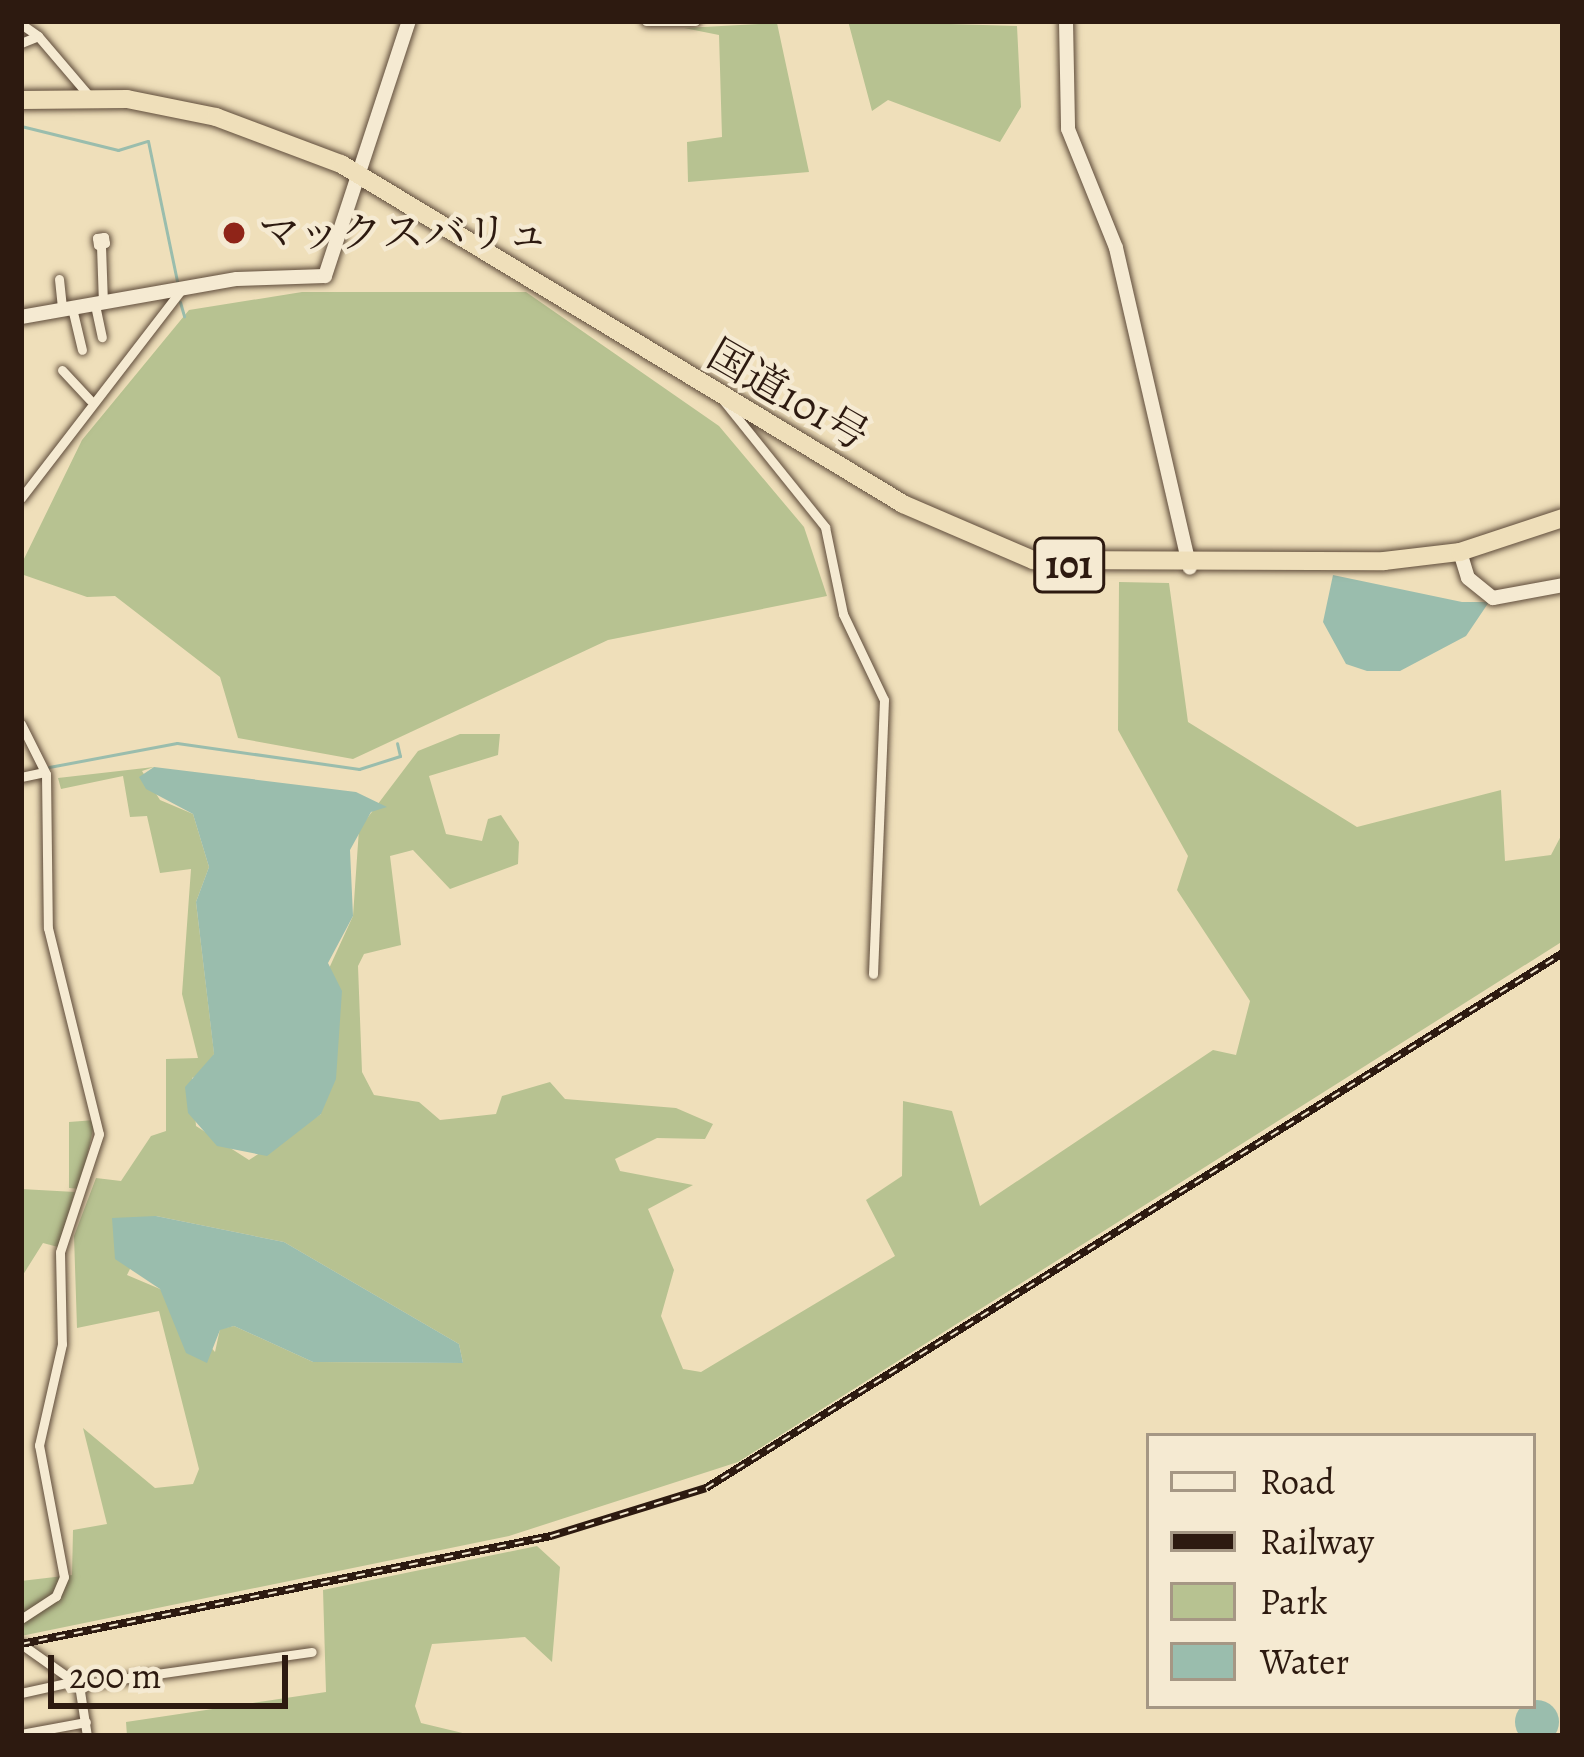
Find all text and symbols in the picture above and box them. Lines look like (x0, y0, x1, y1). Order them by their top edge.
place label: マックスバリュ (258, 208, 552, 258)
marker: マックスバリュ (221, 220, 247, 246)
street label: 国道101号 (699, 329, 877, 461)
road number: 101 (1033, 532, 1105, 598)
legend (1146, 1433, 1536, 1709)
text: Road (1260, 1457, 1335, 1506)
text: Railway (1260, 1517, 1374, 1566)
text: Park (1260, 1577, 1328, 1626)
scale bar (54, 1631, 294, 1705)
text: Water (1260, 1637, 1349, 1686)
text: 200 m (69, 1651, 162, 1700)

